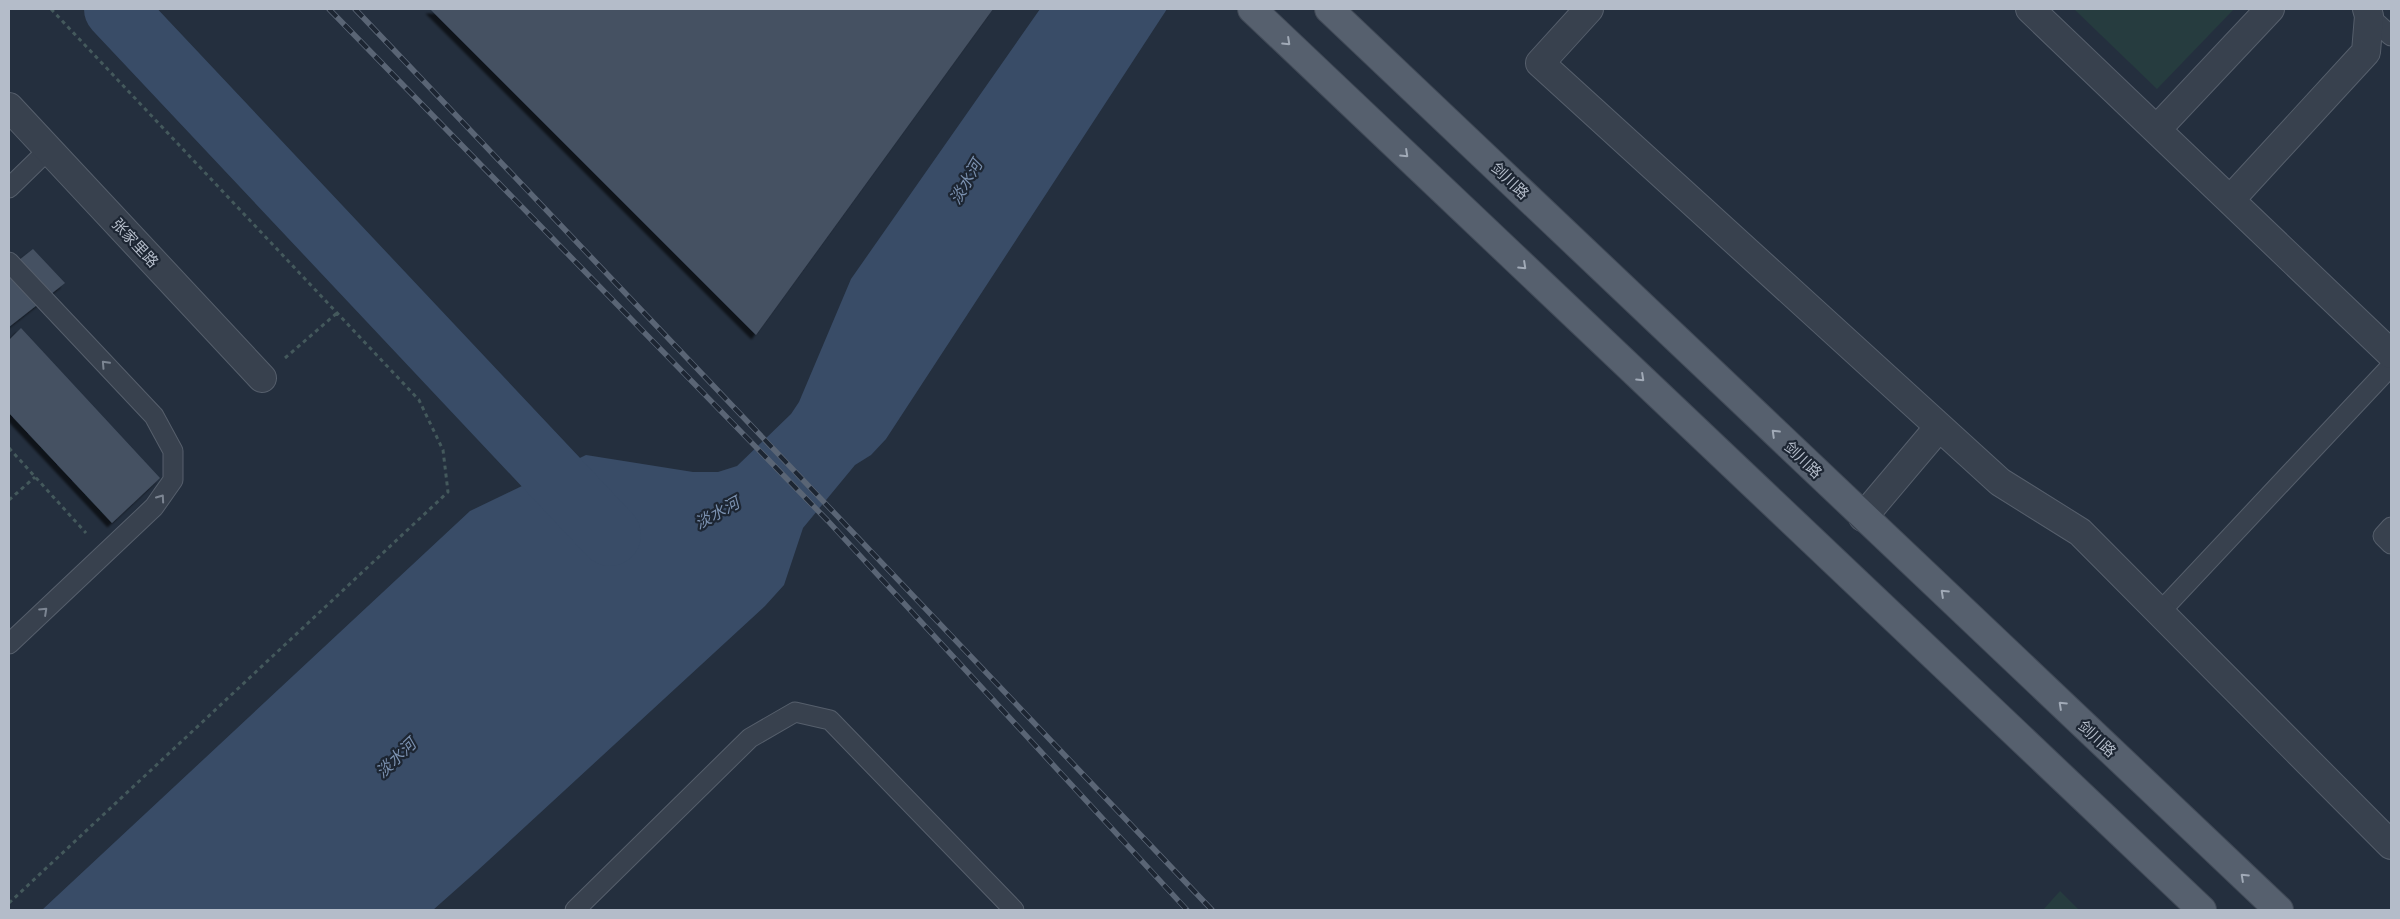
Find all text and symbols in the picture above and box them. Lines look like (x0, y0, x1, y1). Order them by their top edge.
one-way arrow (1281, 36, 1290, 45)
one-way arrow (1399, 148, 1408, 157)
water label: 淡水河 (946, 154, 988, 208)
street label: 剑川路 (1488, 159, 1532, 203)
street label: 张家里路 (108, 215, 162, 271)
one-way arrow (1517, 260, 1526, 269)
one-way arrow (102, 360, 111, 369)
one-way arrow (1635, 372, 1644, 381)
one-way arrow (1772, 430, 1781, 439)
street label: 剑川路 (1781, 438, 1825, 482)
water label: 淡水河 (691, 492, 745, 533)
one-way arrow (155, 494, 164, 504)
one-way arrow (1941, 590, 1950, 599)
one-way arrow (39, 608, 48, 617)
one-way arrow (2059, 702, 2068, 711)
street label: 剑川路 (2074, 717, 2120, 761)
water label: 淡水河 (372, 732, 422, 782)
one-way arrow (2240, 874, 2249, 883)

